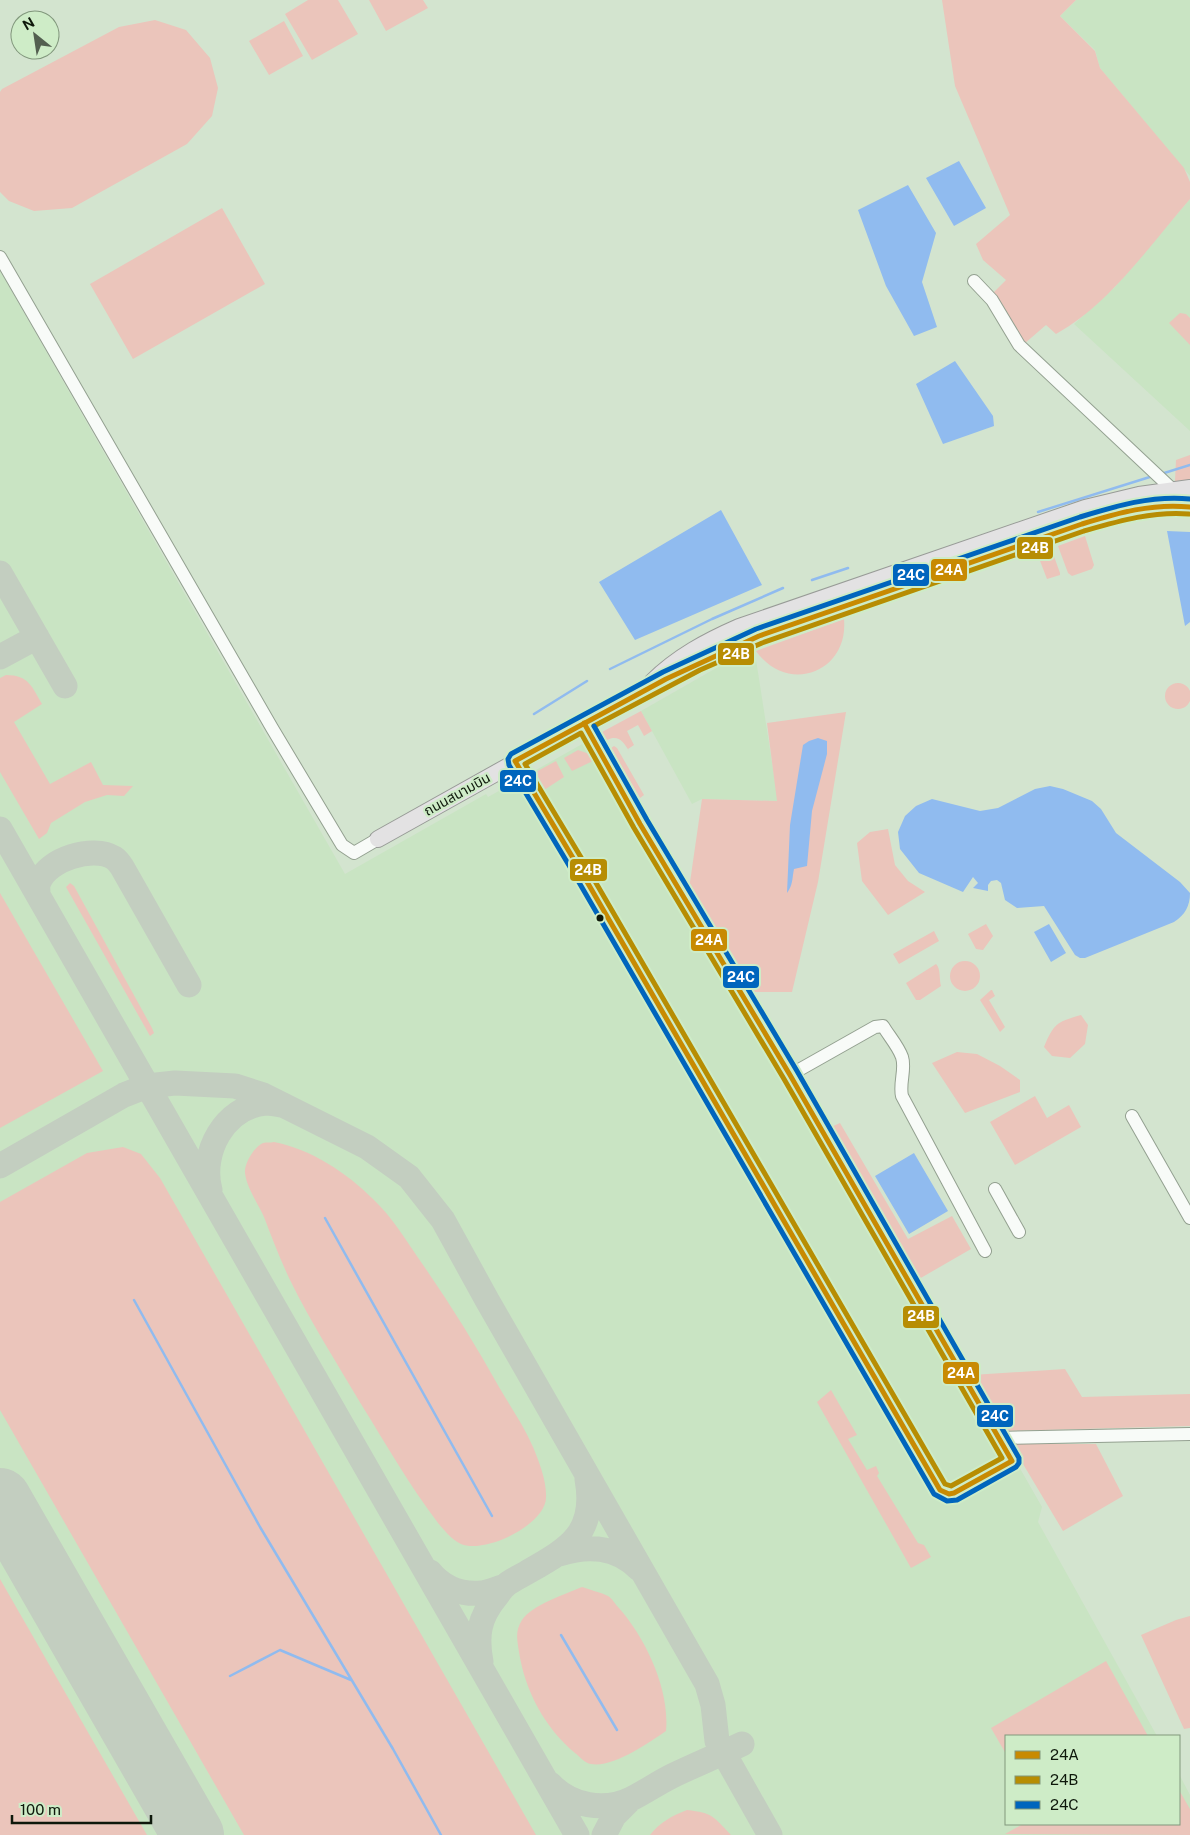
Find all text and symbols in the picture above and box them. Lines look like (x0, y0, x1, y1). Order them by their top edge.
north arrow (10, 10, 60, 60)
text: N (20, 14, 37, 33)
line badge: 24B (1016, 536, 1054, 560)
text: 24B (1021, 540, 1049, 556)
line badge: 24A (930, 558, 968, 582)
text: 24A (935, 562, 963, 578)
line badge: 24C (892, 563, 930, 587)
text: 24C (897, 567, 925, 583)
line badge: 24B (717, 642, 755, 666)
text: 24B (722, 646, 750, 662)
street label: ถนนสนามบิน (421, 769, 493, 819)
line badge: 24C (499, 769, 537, 793)
text: 24C (504, 773, 532, 789)
line badge: 24B (569, 858, 608, 882)
text: 24B (574, 862, 602, 878)
unlabelled marker (595, 913, 605, 923)
line badge: 24A (690, 928, 728, 952)
text: 24A (695, 932, 723, 948)
line badge: 24C (722, 965, 760, 989)
text: 24C (727, 969, 755, 985)
line badge: 24B (902, 1305, 940, 1329)
text: 24B (907, 1308, 935, 1324)
line badge: 24A (942, 1361, 980, 1385)
text: 24A (947, 1365, 975, 1381)
line badge: 24C (976, 1404, 1014, 1428)
text: 24C (981, 1408, 1009, 1424)
legend (1005, 1735, 1180, 1825)
text: 24A (1050, 1746, 1079, 1763)
text: 24B (1050, 1771, 1078, 1788)
scale bar (12, 1792, 151, 1824)
text: 24C (1050, 1796, 1079, 1813)
text: 100 m (20, 1801, 61, 1818)

